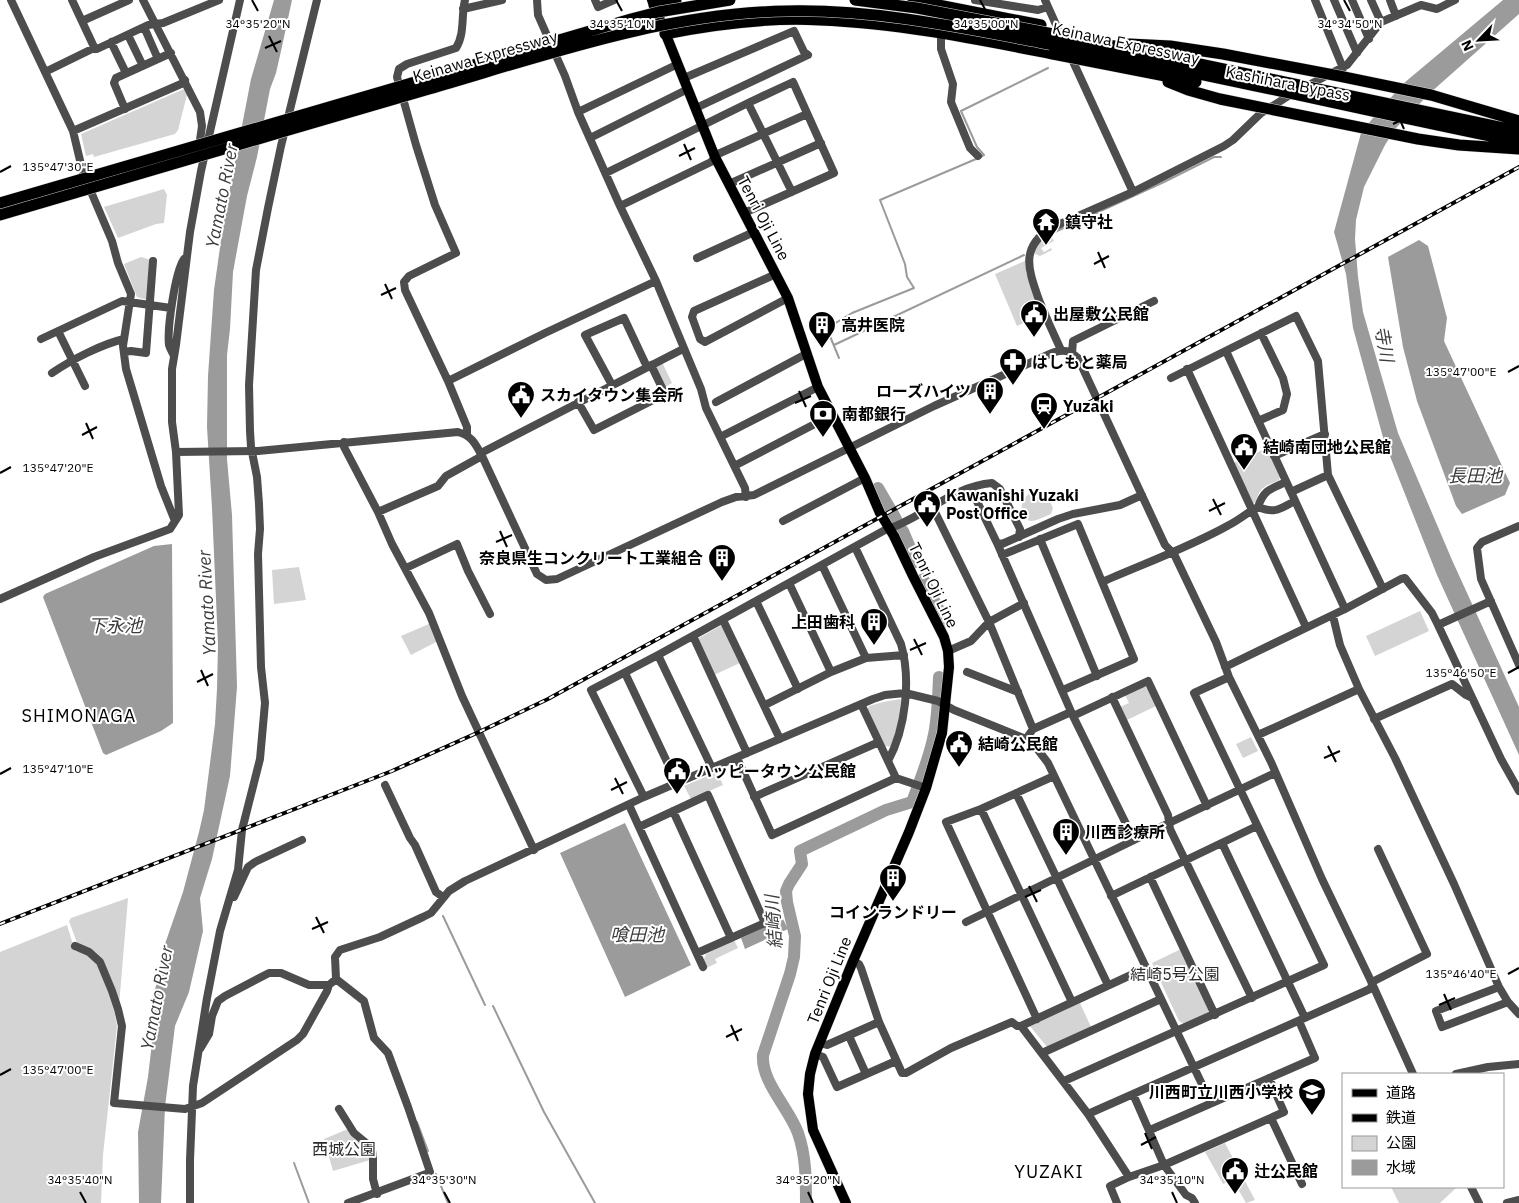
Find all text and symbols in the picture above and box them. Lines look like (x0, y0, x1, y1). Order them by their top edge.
north arrow (1454, 15, 1504, 65)
text: 34°35'20"N (225, 16, 291, 31)
text: 34°35'10"N (589, 16, 655, 31)
text: 34°35'00"N (953, 16, 1019, 31)
text: 34°34'50"N (1317, 16, 1383, 31)
street label: Keinawa Expressway (1051, 18, 1201, 68)
street label: Keinawa Expressway (410, 26, 560, 86)
text: N (1457, 37, 1478, 54)
street label: Kashihara Bypass (1224, 61, 1352, 105)
water label: Yamato River (200, 141, 243, 250)
text: 135°47'30"E (23, 159, 93, 174)
street label: Tenri Oji Line (733, 172, 795, 264)
temple icon: 鎮守社 (1031, 207, 1061, 246)
place label: 鎮守社 (1065, 212, 1113, 232)
public building icon: 出屋敷公民館 (1019, 299, 1049, 338)
place label: 出屋敷公民館 (1053, 304, 1149, 324)
building icon: 高井医院 (807, 310, 837, 349)
place label: 高井医院 (841, 315, 905, 335)
water label: 寺川 (1370, 324, 1399, 366)
pharmacy icon: はしもと薬局 (998, 347, 1028, 386)
place label: はしもと薬局 (1032, 352, 1128, 372)
text: 135°47'00"E (1426, 364, 1496, 379)
building icon: ローズハイツ (975, 376, 1005, 415)
public building icon: スカイタウン集会所 (506, 380, 536, 419)
place label: ローズハイツ (876, 381, 971, 401)
place label: スカイタウン集会所 (540, 385, 683, 405)
station icon: Yuzaki (1029, 391, 1059, 430)
place label: Yuzaki (1063, 396, 1113, 416)
bank icon: 南都銀行 (808, 399, 838, 438)
place label: 南都銀行 (842, 404, 906, 424)
public building icon: 結崎南団地公民館 (1229, 432, 1259, 471)
place label: 結崎南団地公民館 (1263, 437, 1391, 457)
text: 135°47'20"E (23, 460, 93, 475)
water label: 長田池 (1448, 464, 1504, 487)
place label: Kawanishi Yuzaki Post Office (946, 485, 1079, 523)
public building icon: Kawanishi Yuzaki Post Office (912, 489, 942, 528)
street label: Tenri Oji Line (905, 539, 963, 631)
building icon: 奈良県生コンクリート工業組合 (707, 543, 737, 582)
place label: 奈良県生コンクリート工業組合 (479, 548, 703, 568)
water label: Yamato River (192, 549, 221, 657)
building icon: 上田歯科 (859, 607, 889, 646)
place label: 上田歯科 (791, 612, 855, 632)
water label: 下永池 (88, 614, 144, 637)
text: 135°46'50"E (1426, 665, 1496, 680)
district label: SHIMONAGA (22, 704, 136, 727)
public building icon: 結崎公民館 (944, 729, 974, 768)
place label: 結崎公民館 (978, 734, 1058, 754)
public building icon: ハッピータウン公民館 (662, 756, 692, 795)
text: 135°47'10"E (23, 761, 93, 776)
place label: ハッピータウン公民館 (696, 761, 856, 781)
building icon: 川西診療所 (1051, 817, 1081, 856)
place label: 川西診療所 (1085, 822, 1165, 842)
building icon: コインランドリー (878, 863, 908, 902)
water label: 結崎川 (760, 892, 787, 950)
place label: コインランドリー (829, 902, 957, 922)
water label: 喰田池 (610, 923, 666, 946)
street label: Tenri Oji Line (802, 933, 856, 1027)
water label: Yamato River (135, 943, 178, 1052)
park label: 結崎5号公園 (1130, 964, 1220, 984)
text: 135°46'40"E (1426, 966, 1496, 981)
text: 135°47'00"E (23, 1062, 93, 1077)
legend (1342, 1073, 1504, 1188)
school or university icon: 川西町立川西小学校 (1297, 1077, 1327, 1116)
place label: 川西町立川西小学校 (1149, 1082, 1293, 1102)
text: 道路 (1386, 1083, 1416, 1102)
text: 鉄道 (1386, 1108, 1416, 1127)
text: 公園 (1386, 1133, 1416, 1152)
park label: 西城公園 (312, 1139, 376, 1159)
public building icon: 辻公民館 (1220, 1156, 1250, 1195)
text: 水域 (1386, 1158, 1416, 1177)
district label: YUZAKI (1014, 1160, 1084, 1183)
place label: 辻公民館 (1254, 1161, 1318, 1181)
text: 34°35'40"N (47, 1172, 113, 1187)
text: 34°35'30"N (411, 1172, 477, 1187)
text: 34°35'20"N (775, 1172, 841, 1187)
text: 34°35'10"N (1139, 1172, 1205, 1187)

